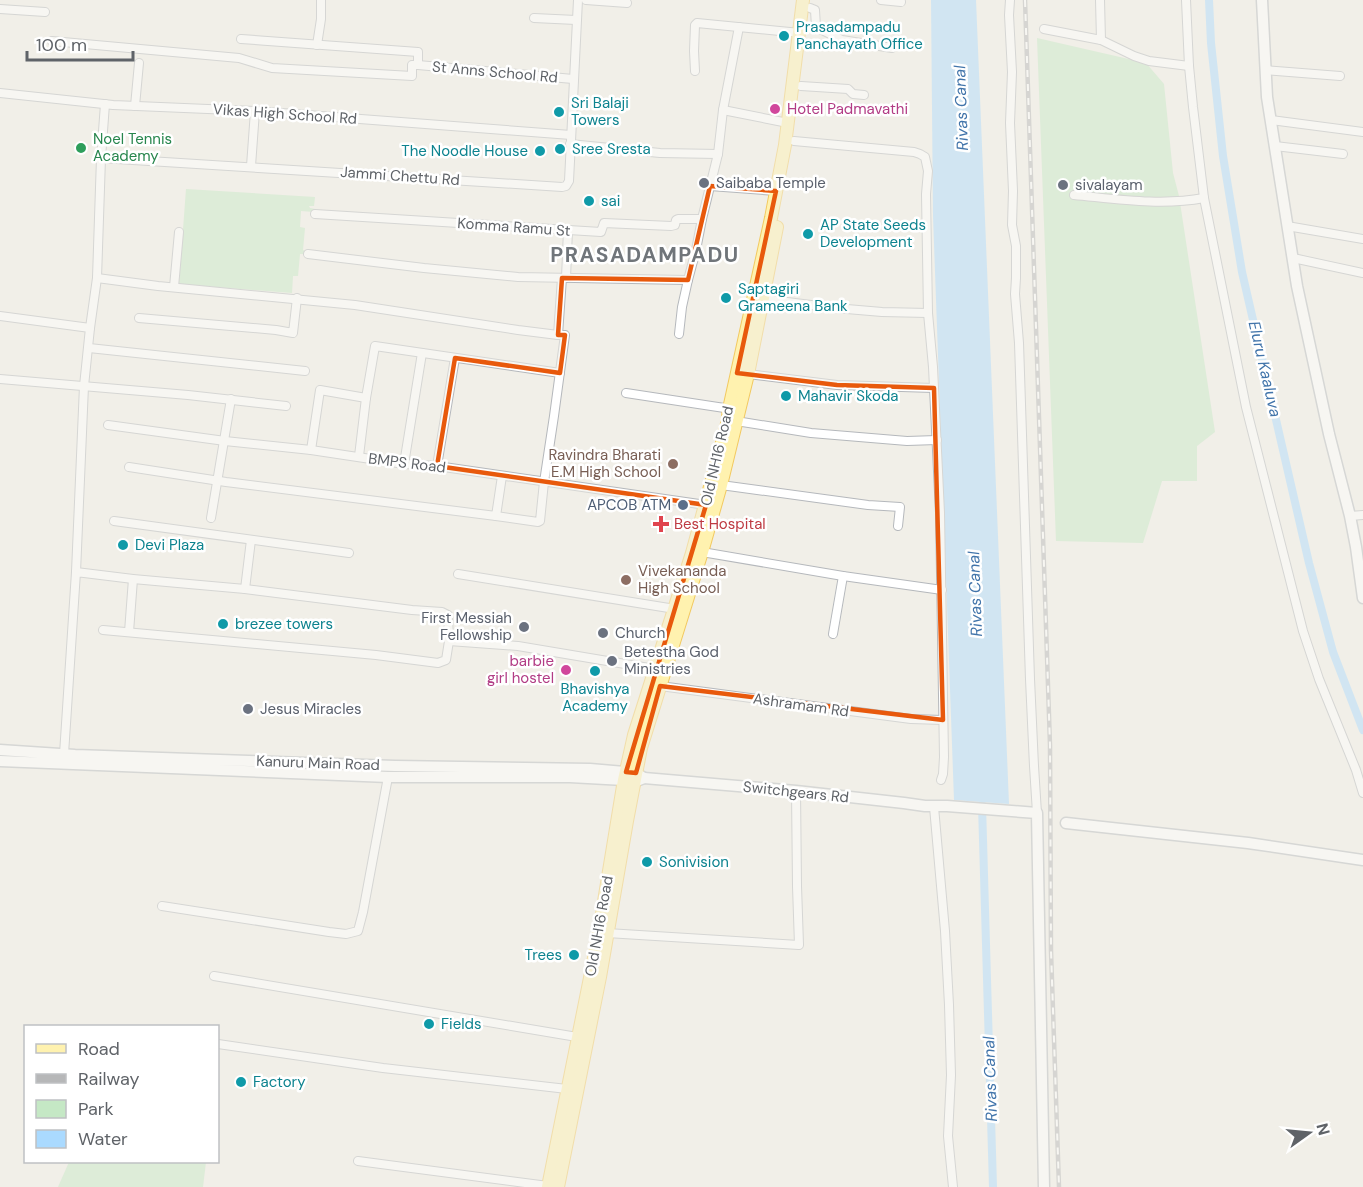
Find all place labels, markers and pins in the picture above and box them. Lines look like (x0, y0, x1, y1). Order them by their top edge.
place label: Prasadampadu Panchayath Office (796, 17, 923, 54)
marker: Prasadampadu Panchayath Office (777, 29, 791, 43)
place label: Sri Balaji Towers (571, 93, 629, 130)
place label: Hotel Padmavathi (787, 99, 908, 119)
marker: Hotel Padmavathi (768, 102, 782, 116)
marker: Sri Balaji Towers (552, 105, 566, 119)
place label: Noel Tennis Academy (93, 129, 172, 166)
place label: Sree Sresta (572, 139, 651, 159)
marker: Noel Tennis Academy (74, 141, 88, 155)
place label: The Noodle House (401, 141, 528, 161)
marker: Sree Sresta (553, 142, 567, 156)
marker: The Noodle House (533, 144, 547, 158)
place label: Saibaba Temple (716, 173, 826, 193)
place label: sivalayam (1075, 175, 1143, 195)
marker: Saibaba Temple (697, 176, 711, 190)
marker: sivalayam (1056, 178, 1070, 192)
place label: sai (601, 191, 620, 211)
marker: sai (582, 194, 596, 208)
place label: AP State Seeds Development (820, 215, 926, 252)
marker: AP State Seeds Development (801, 227, 815, 241)
place label: Saptagiri Grameena Bank (738, 279, 848, 316)
marker: Saptagiri Grameena Bank (719, 291, 733, 305)
place label: Mahavir Skoda (798, 386, 899, 406)
marker: Mahavir Skoda (779, 389, 793, 403)
place label: Ravindra Bharati E.M High School (548, 445, 661, 482)
marker: Ravindra Bharati E.M High School (666, 457, 680, 471)
place label: APCOB ATM (587, 495, 671, 515)
marker: APCOB ATM (676, 498, 690, 512)
place label: Best Hospital (674, 514, 766, 534)
marker: Best Hospital (652, 515, 670, 533)
place label: Devi Plaza (135, 535, 204, 555)
marker: Devi Plaza (116, 538, 130, 552)
place label: Vivekananda High School (638, 561, 726, 598)
marker: Vivekananda High School (619, 573, 633, 587)
place label: First Messiah Fellowship (421, 608, 512, 645)
place label: brezee towers (235, 614, 333, 634)
marker: brezee towers (216, 617, 230, 631)
marker: First Messiah Fellowship (517, 620, 531, 634)
place label: Church (615, 623, 665, 643)
marker: Church (596, 626, 610, 640)
place label: Betestha God Ministries (624, 642, 719, 679)
place label: barbie girl hostel (487, 651, 554, 688)
marker: Betestha God Ministries (605, 654, 619, 668)
marker: barbie girl hostel (559, 663, 573, 677)
marker: Bhavishya Academy (588, 664, 602, 678)
place label: Bhavishya Academy (560, 679, 630, 716)
place label: Jesus Miracles (260, 699, 362, 719)
marker: Jesus Miracles (241, 702, 255, 716)
place label: Sonivision (659, 852, 729, 872)
marker: Sonivision (640, 855, 654, 869)
place label: Trees (525, 945, 562, 965)
marker: Trees (567, 948, 581, 962)
place label: Fields (441, 1014, 481, 1034)
marker: Fields (422, 1017, 436, 1031)
place label: Factory (253, 1072, 306, 1092)
marker: Factory (234, 1075, 248, 1089)

